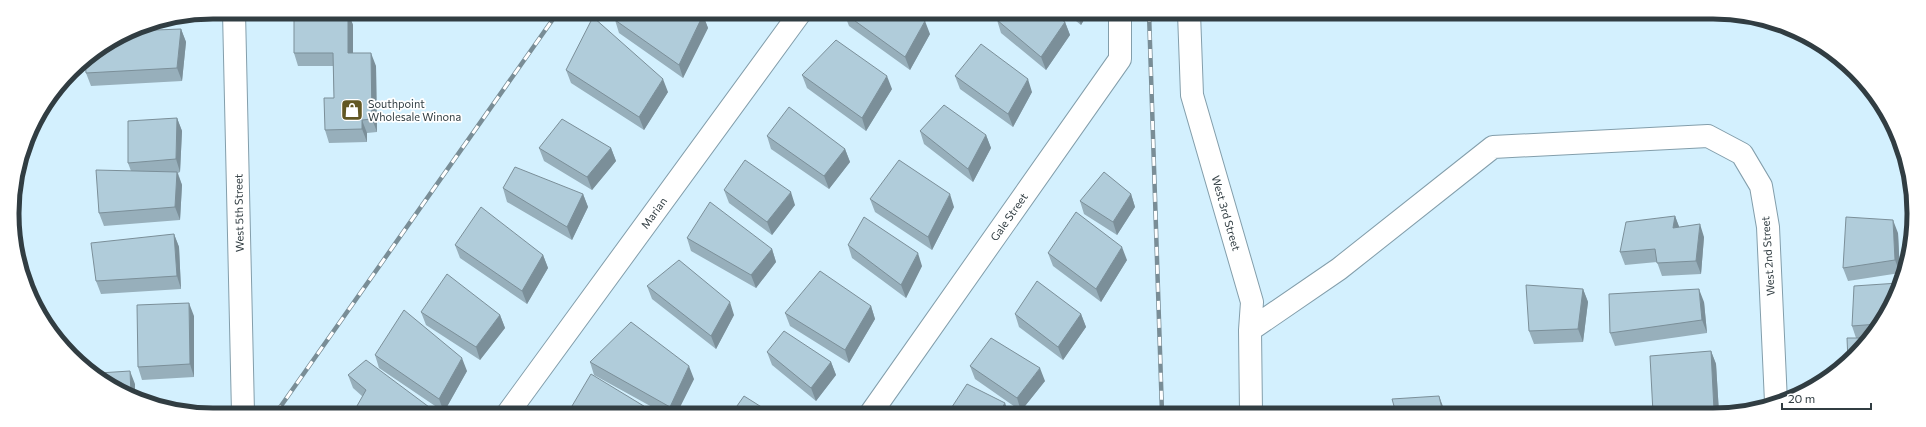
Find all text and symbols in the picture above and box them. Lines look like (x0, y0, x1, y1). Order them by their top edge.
shop icon: Southpoint Wholesale Winona (339, 97, 365, 123)
place label: Southpoint Wholesale Winona (368, 97, 461, 123)
street label: West 5th Street (231, 173, 246, 252)
street label: West 3rd Street (1209, 174, 1244, 253)
street label: Gale Street (987, 190, 1030, 243)
street label: Marian (638, 195, 669, 231)
street label: West 2nd Street (1758, 215, 1777, 296)
scale bar (1782, 385, 1871, 411)
text: 20 m (1788, 391, 1815, 405)

